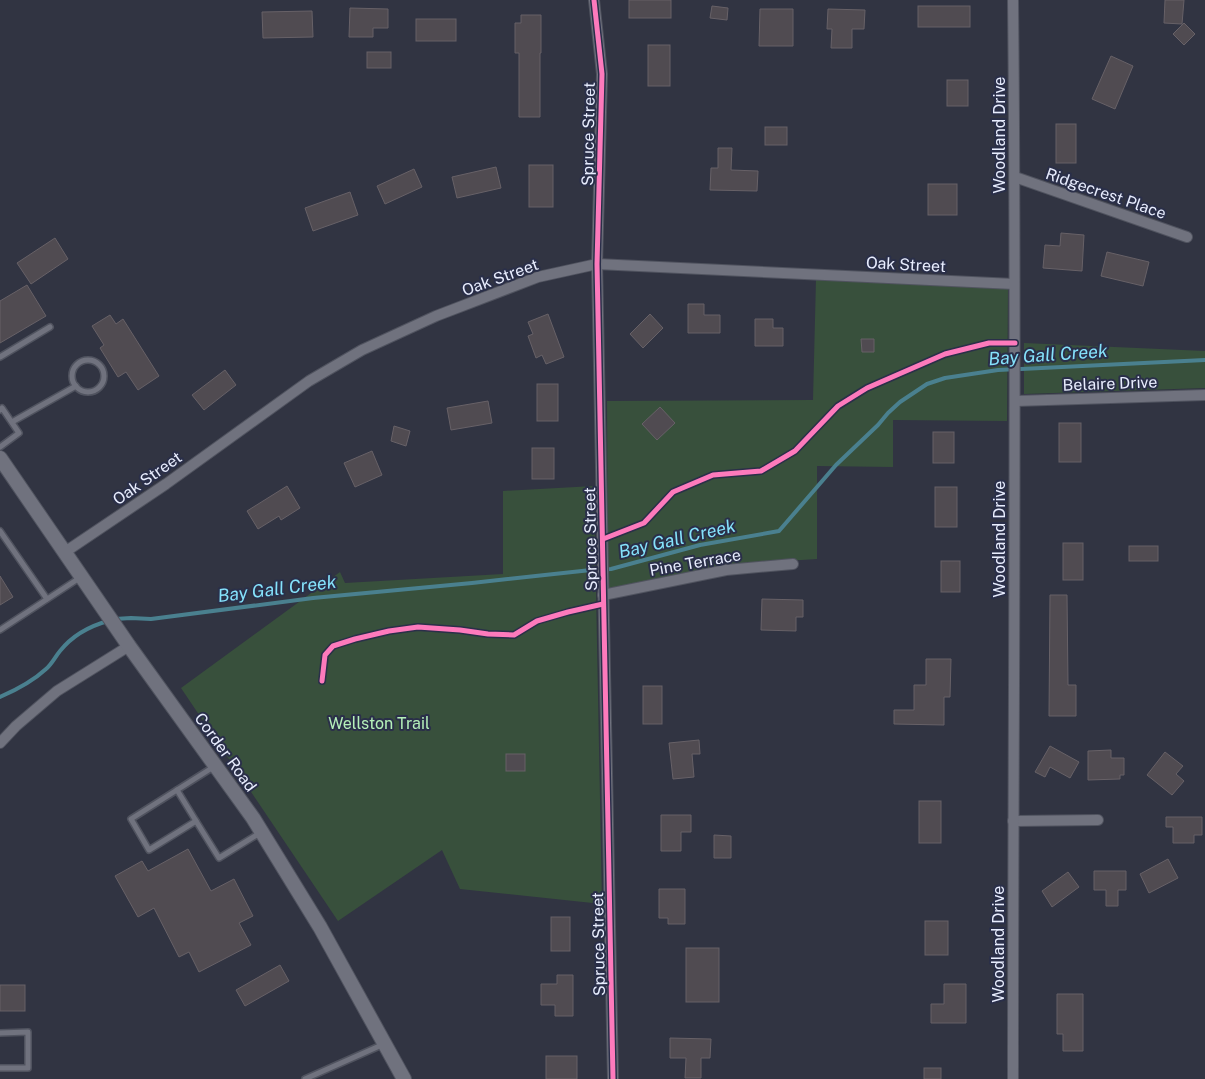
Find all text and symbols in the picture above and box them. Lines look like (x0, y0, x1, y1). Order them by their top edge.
street label: Woodland Drive (990, 77, 1009, 193)
street label: Spruce Street (578, 82, 599, 186)
street label: Ridgecrest Place (1043, 164, 1169, 223)
street label: Oak Street (866, 253, 946, 276)
street label: Oak Street (459, 255, 541, 300)
water label: Bay Gall Creek (988, 340, 1109, 369)
street label: Belaire Drive (1062, 372, 1158, 395)
street label: Oak Street (109, 448, 186, 509)
street label: Woodland Drive (990, 481, 1009, 597)
street label: Spruce Street (580, 487, 601, 591)
water label: Bay Gall Creek (616, 515, 738, 562)
street label: Pine Terrace (648, 545, 742, 580)
water label: Bay Gall Creek (216, 571, 338, 606)
street label: Corder Road (191, 709, 261, 795)
park label: Wellston Trail (328, 714, 430, 733)
street label: Woodland Drive (989, 886, 1008, 1002)
street label: Spruce Street (588, 892, 609, 996)

